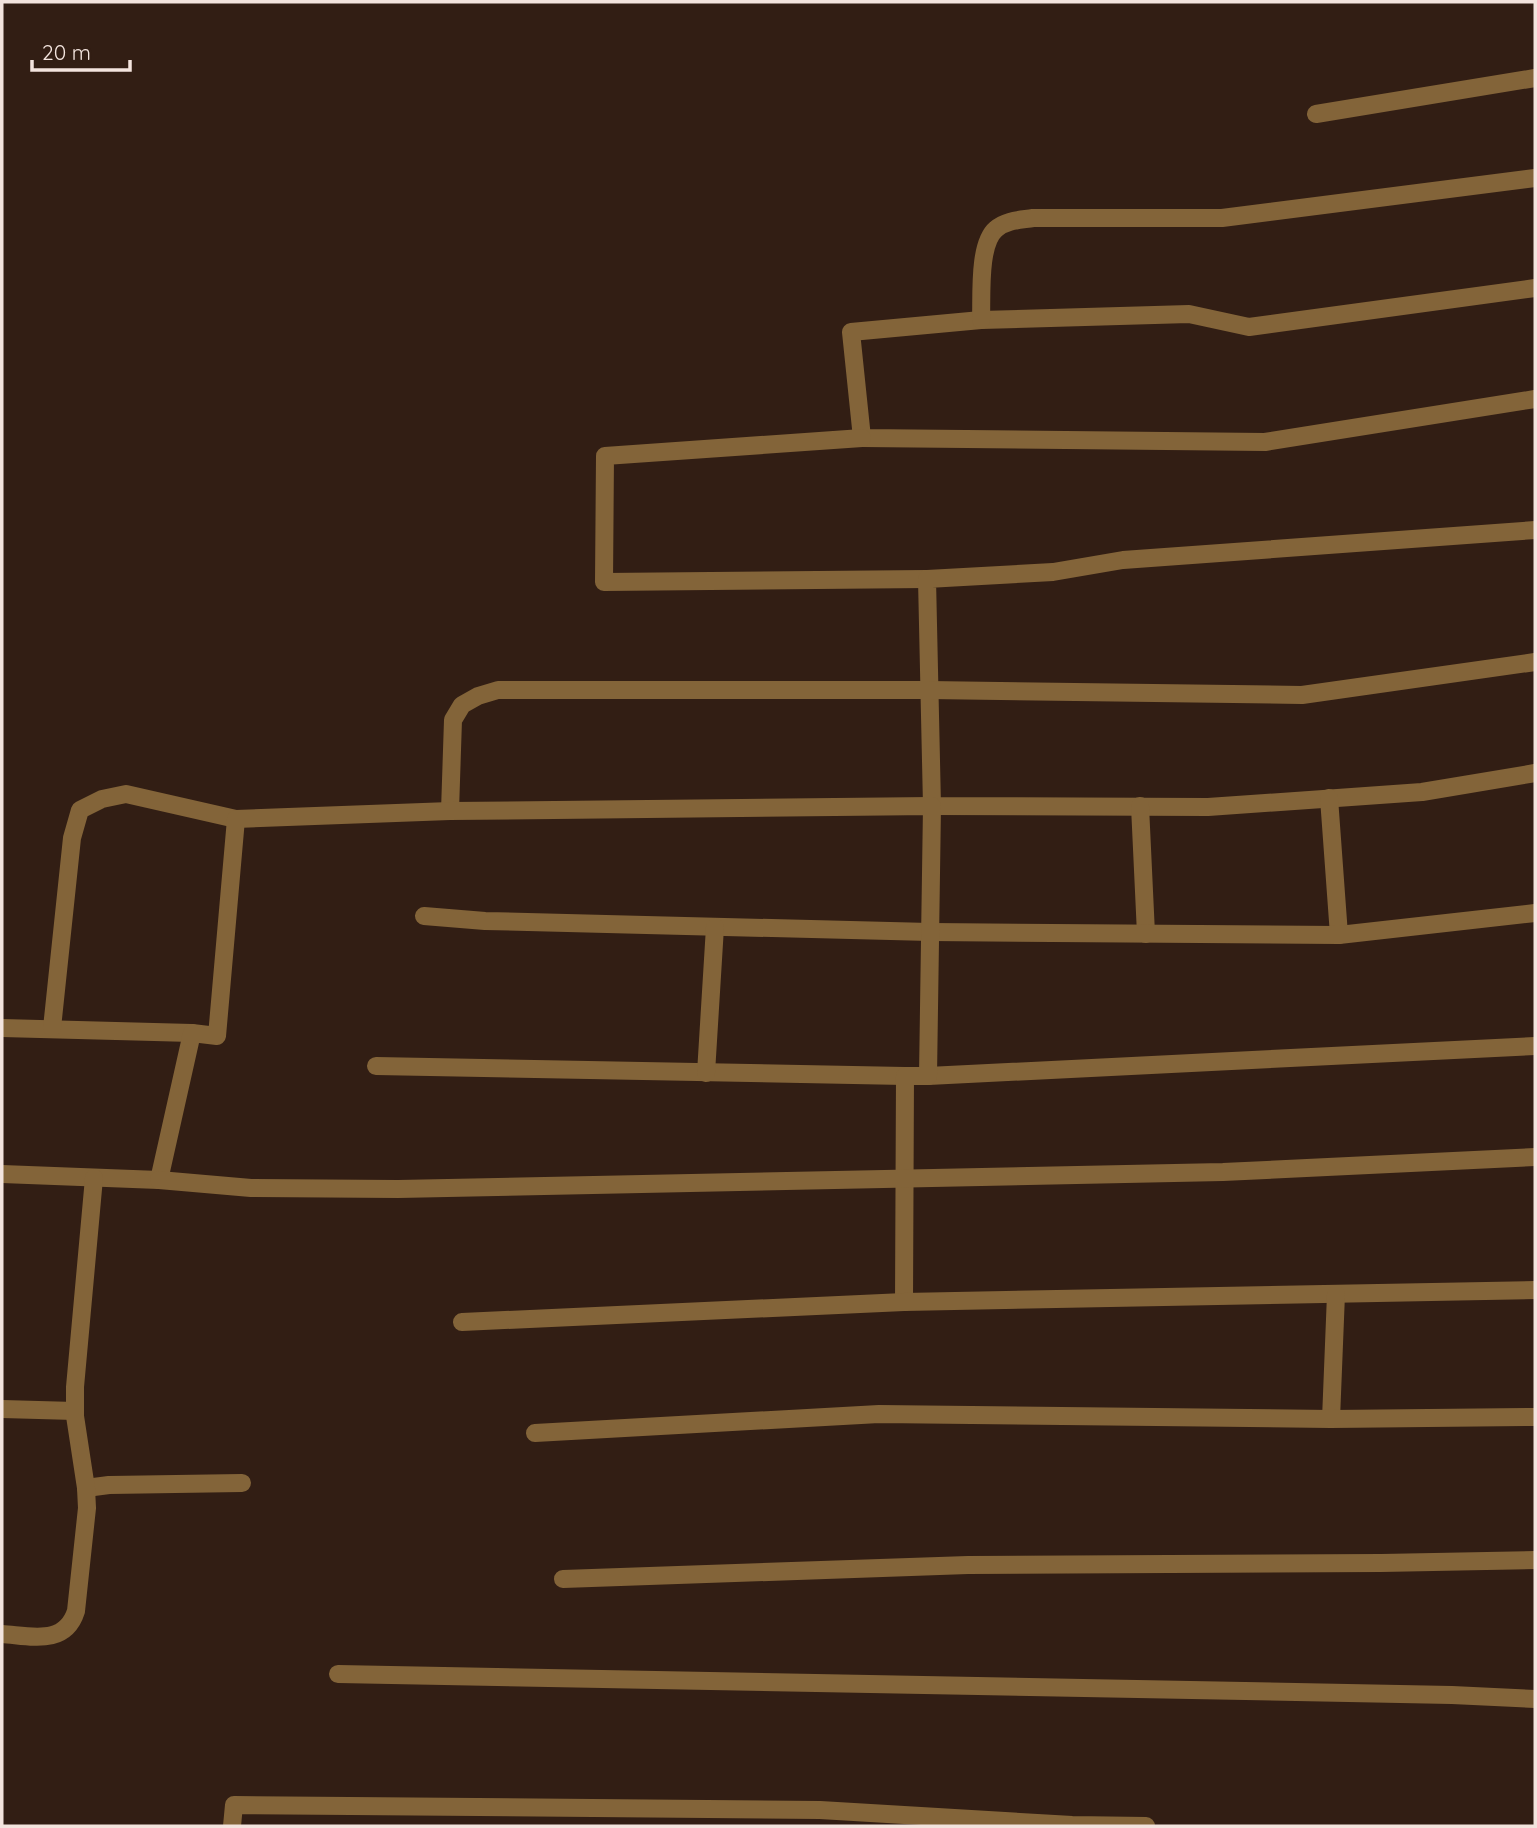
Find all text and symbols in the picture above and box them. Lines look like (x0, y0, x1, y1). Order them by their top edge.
scale bar (32, 28, 130, 72)
text: 20 m (42, 39, 91, 65)

